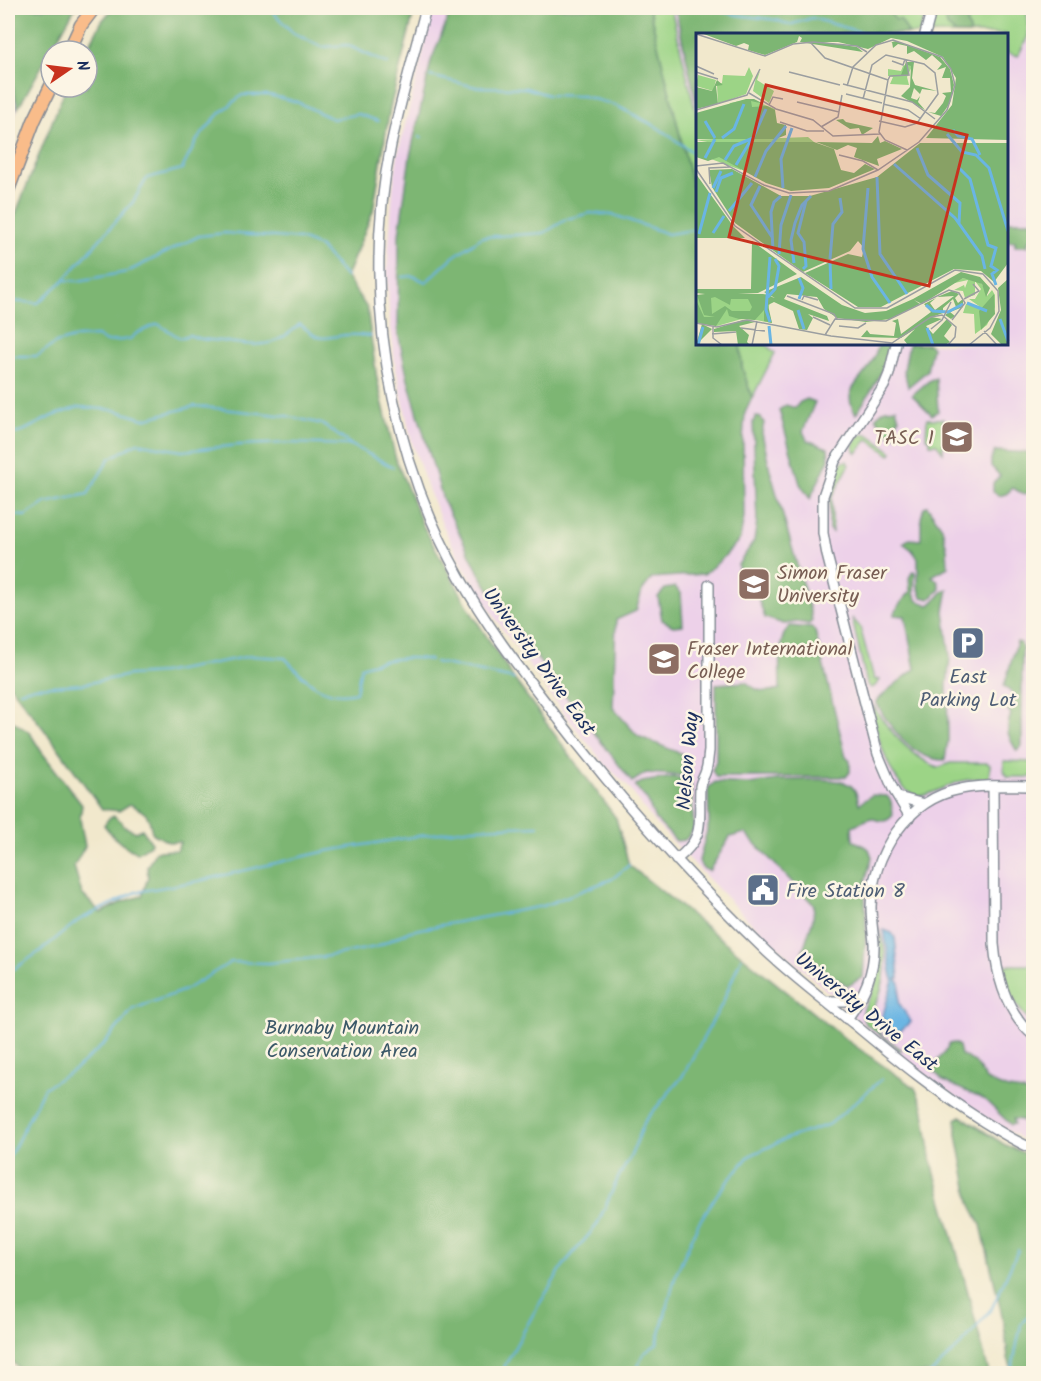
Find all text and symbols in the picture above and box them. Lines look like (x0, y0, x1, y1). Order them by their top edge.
inset map (696, 33, 1008, 345)
north arrow (39, 39, 99, 99)
text: N (69, 58, 95, 74)
school or university icon: TASC 1 (939, 419, 975, 455)
place label: TASC 1 (874, 423, 934, 455)
place label: Simon Fraser University (777, 558, 888, 613)
school or university icon: Simon Fraser University (736, 566, 772, 602)
street label: University Drive East (473, 581, 603, 743)
parking icon: East Parking Lot (950, 625, 986, 661)
place label: Fraser International College (687, 634, 852, 689)
school or university icon: Fraser International College (646, 641, 682, 677)
place label: East Parking Lot (920, 662, 1017, 717)
street label: Nelson Way (669, 710, 709, 811)
public building icon: Fire Station 8 (745, 872, 781, 908)
place label: Fire Station 8 (786, 876, 906, 908)
street label: University Drive East (787, 944, 945, 1081)
park label: Burnaby Mountain Conservation Area (265, 1013, 419, 1068)

